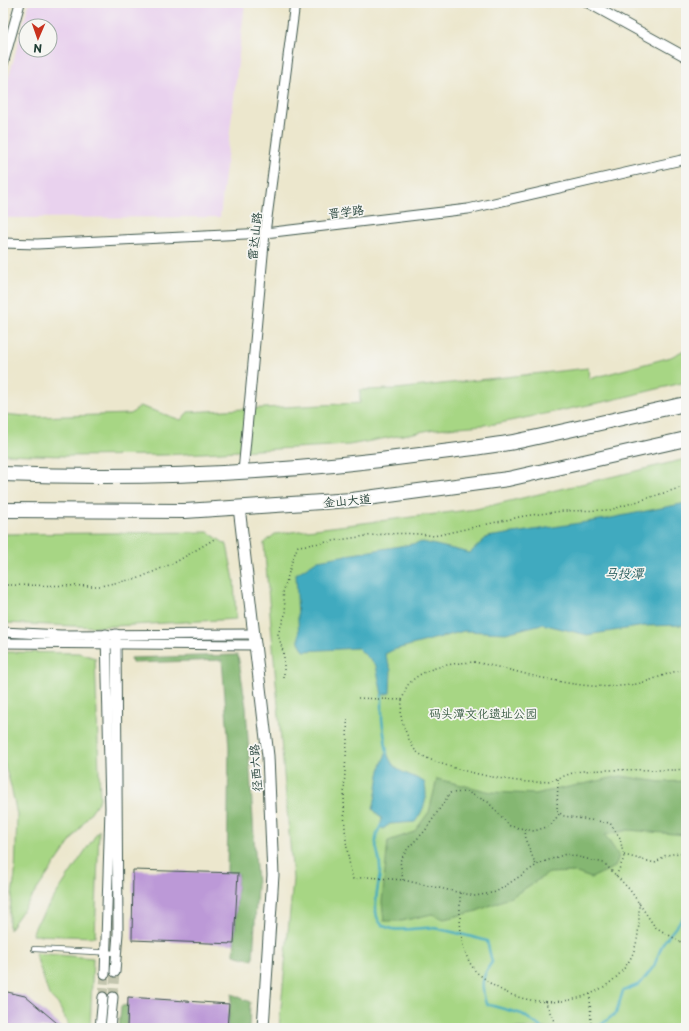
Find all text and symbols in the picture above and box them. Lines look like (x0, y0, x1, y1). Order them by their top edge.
north arrow (18, 18, 58, 58)
text: N (33, 40, 42, 57)
street label: 晋学路 (327, 200, 365, 222)
street label: 雷达山路 (243, 211, 265, 261)
street label: 金山大道 (322, 489, 372, 511)
water label: 马投潭 (604, 563, 644, 582)
park label: 码头潭文化遗址公园 (429, 704, 537, 722)
street label: 径西六路 (244, 743, 266, 793)

